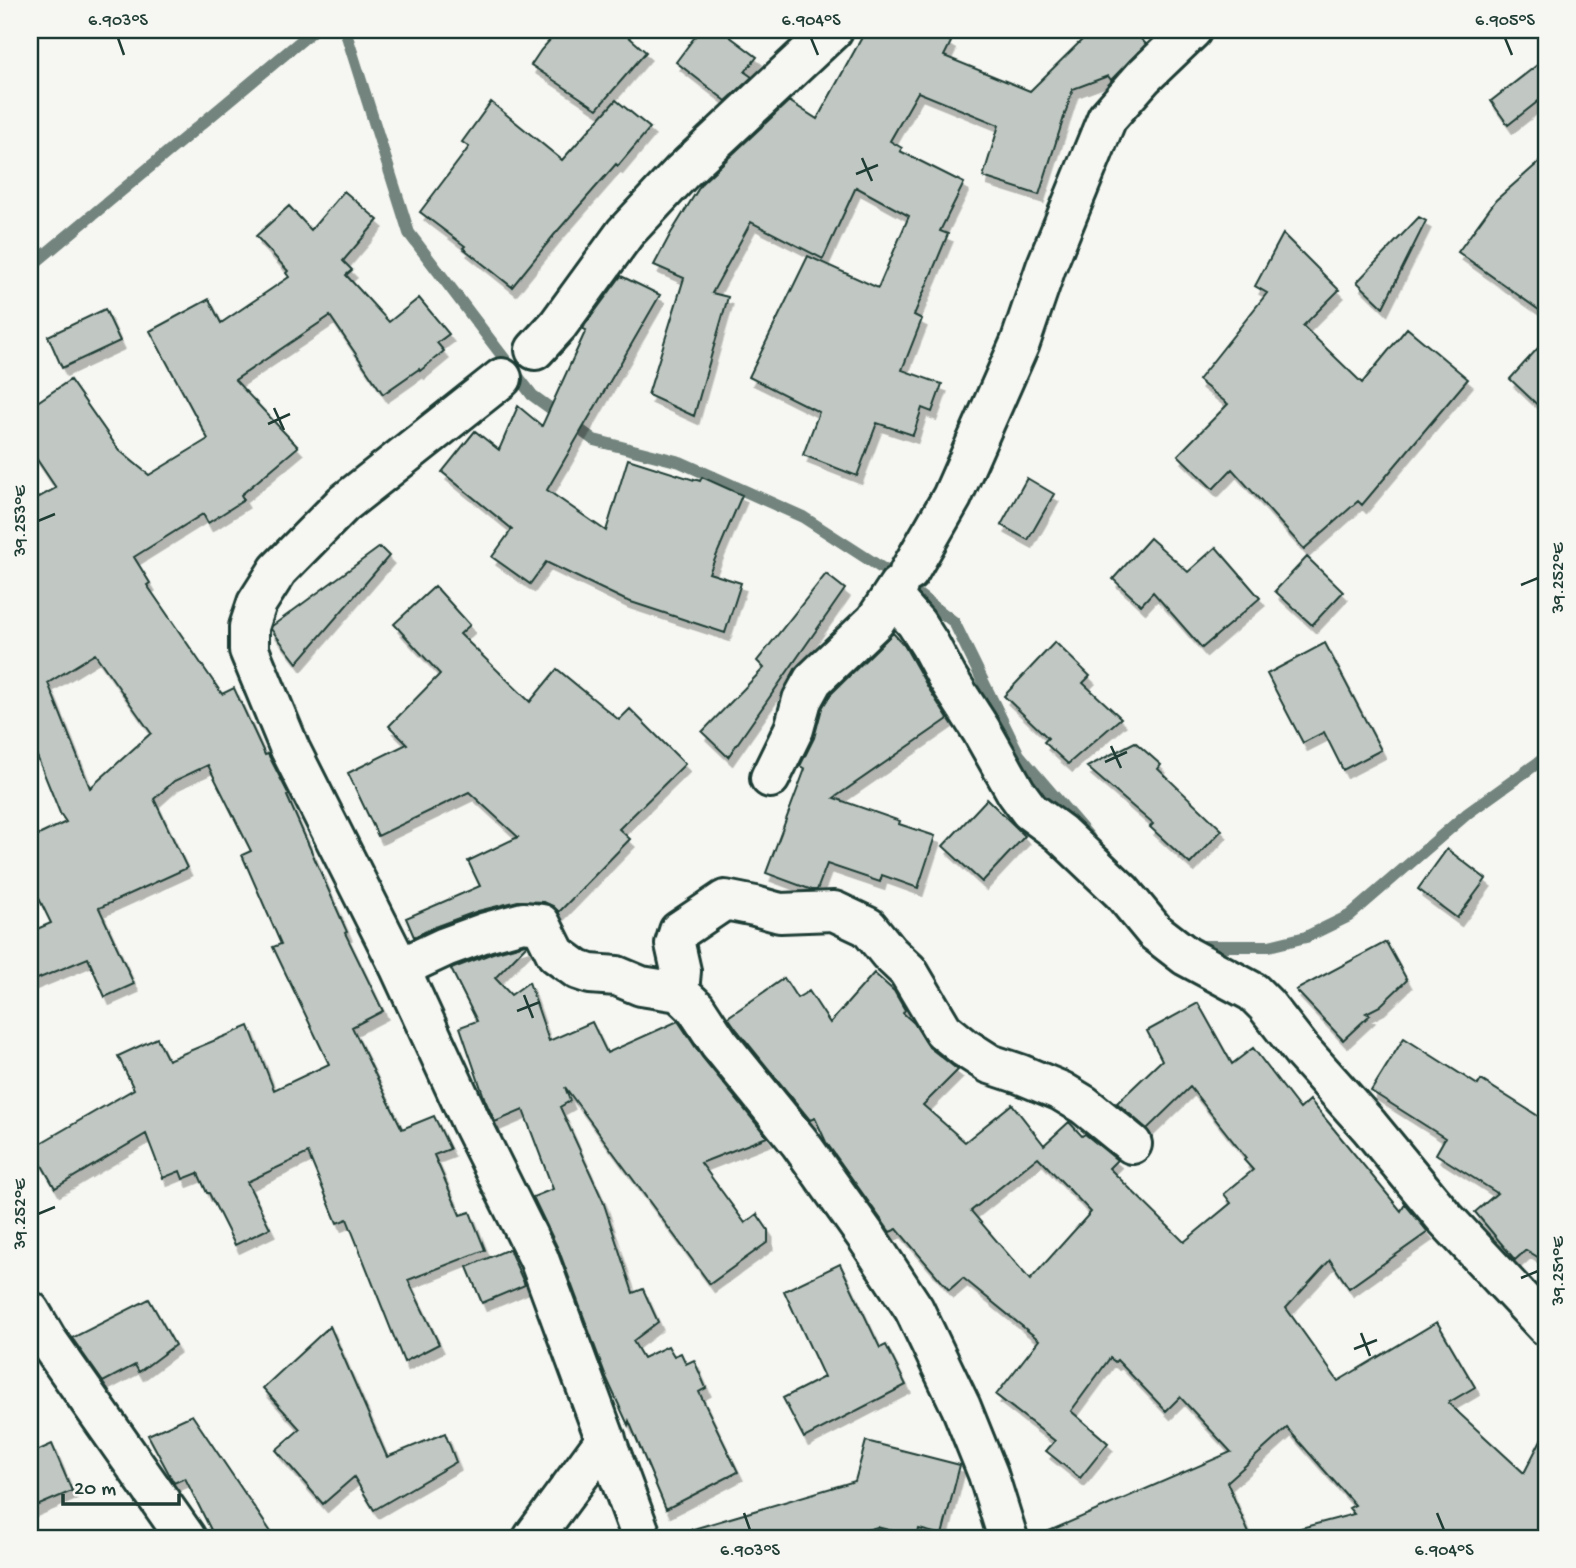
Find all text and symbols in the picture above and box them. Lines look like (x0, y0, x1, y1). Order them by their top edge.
text: 6.903°S (88, 11, 149, 32)
text: 6.904°S (782, 11, 841, 32)
text: 6.905°S (1475, 11, 1536, 32)
text: 39.253°E (11, 485, 32, 557)
text: 39.252°E (1549, 542, 1570, 614)
text: 39.252°E (11, 1178, 32, 1250)
text: 39.251°E (1549, 1236, 1570, 1306)
scale bar (63, 1463, 178, 1507)
text: 20 m (74, 1478, 116, 1503)
text: 6.903°S (720, 1541, 781, 1562)
text: 6.904°S (1415, 1541, 1474, 1562)

